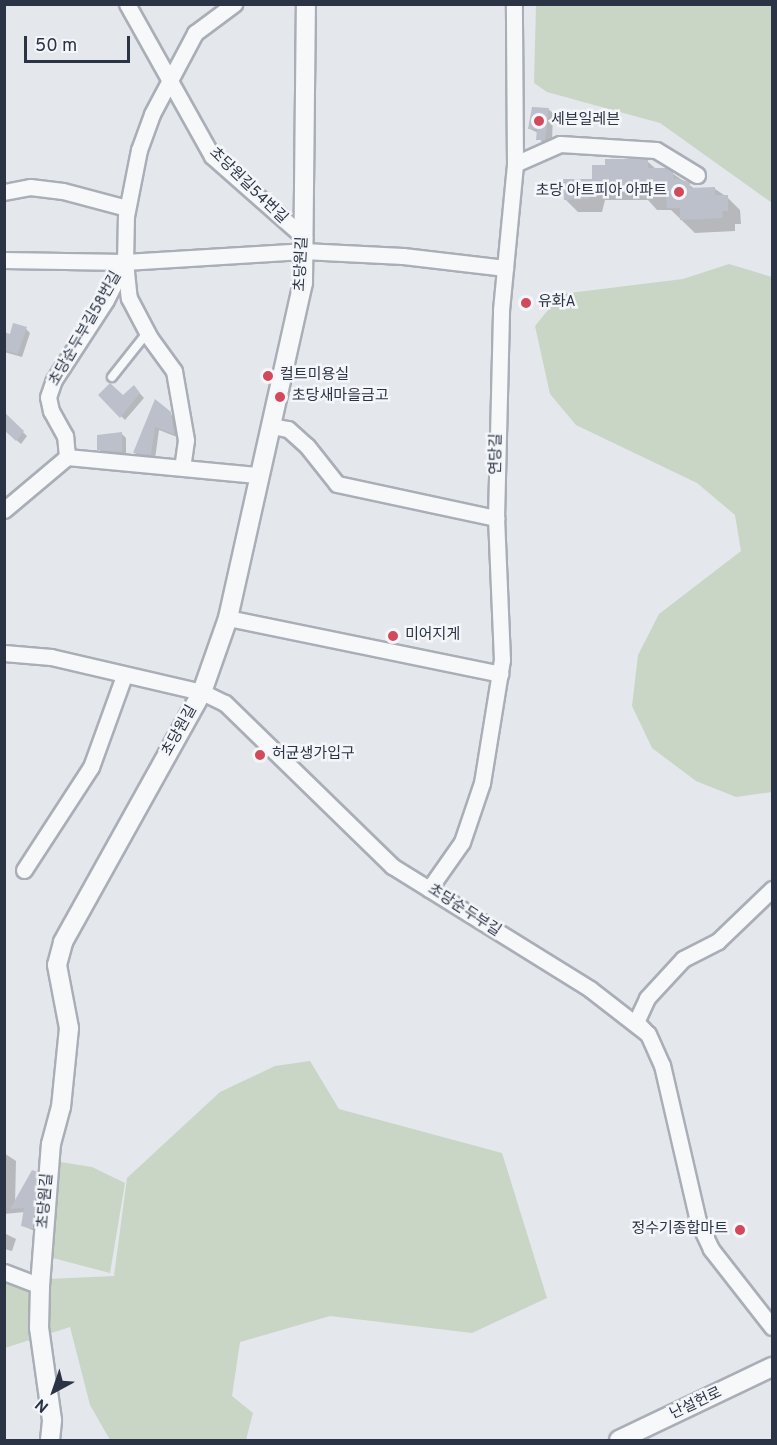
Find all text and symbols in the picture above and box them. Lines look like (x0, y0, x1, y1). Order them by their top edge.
scale bar (27, 24, 134, 62)
text: 50 m (35, 35, 77, 58)
place label: 세븐일레븐 (551, 112, 620, 130)
marker: 세븐일레븐 (532, 114, 546, 128)
street label: 초당원길54번길 (205, 144, 291, 228)
place label: 초당 아트피아 아파트 (536, 183, 667, 201)
marker: 초당 아트피아 아파트 (672, 185, 686, 199)
street label: 초당원길 (292, 236, 312, 292)
street label: 초당순두부길58번길 (46, 269, 126, 389)
place label: 유화A (538, 294, 576, 312)
marker: 유화A (519, 296, 533, 310)
place label: 컬트미용실 (280, 367, 349, 385)
marker: 컬트미용실 (261, 369, 275, 383)
place label: 초당새마을금고 (292, 388, 389, 406)
marker: 초당새마을금고 (273, 390, 287, 404)
street label: 연당길 (488, 433, 506, 475)
place label: 미어지게 (405, 627, 460, 645)
marker: 미어지게 (386, 629, 400, 643)
street label: 초당원길 (159, 702, 201, 760)
place label: 허균생가입구 (272, 746, 355, 764)
marker: 허균생가입구 (253, 748, 267, 762)
street label: 초당순두부길 (424, 881, 504, 941)
street label: 초당원길 (35, 1173, 57, 1229)
place label: 정수기종합마트 (631, 1221, 728, 1239)
marker: 정수기종합마트 (733, 1223, 747, 1237)
north arrow (24, 1361, 84, 1421)
street label: 난설헌로 (667, 1384, 725, 1424)
text: N (32, 1393, 53, 1416)

